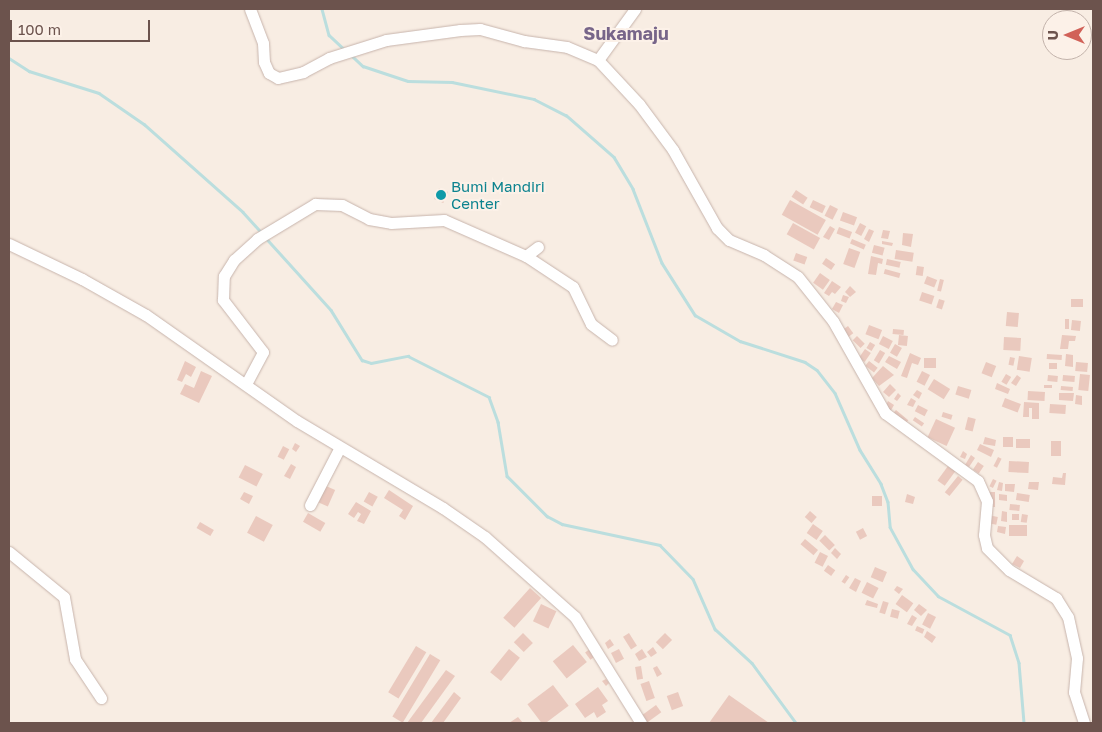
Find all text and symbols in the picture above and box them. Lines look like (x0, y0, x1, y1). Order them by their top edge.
scale bar (12, 10, 152, 42)
north arrow (1042, 10, 1092, 60)
text: 100 m (18, 20, 61, 38)
district label: Sukamaju (583, 22, 669, 44)
text: U (1044, 30, 1061, 40)
place label: Bumi Mandiri Center (451, 177, 545, 212)
marker: Bumi Mandiri Center (435, 189, 447, 201)

